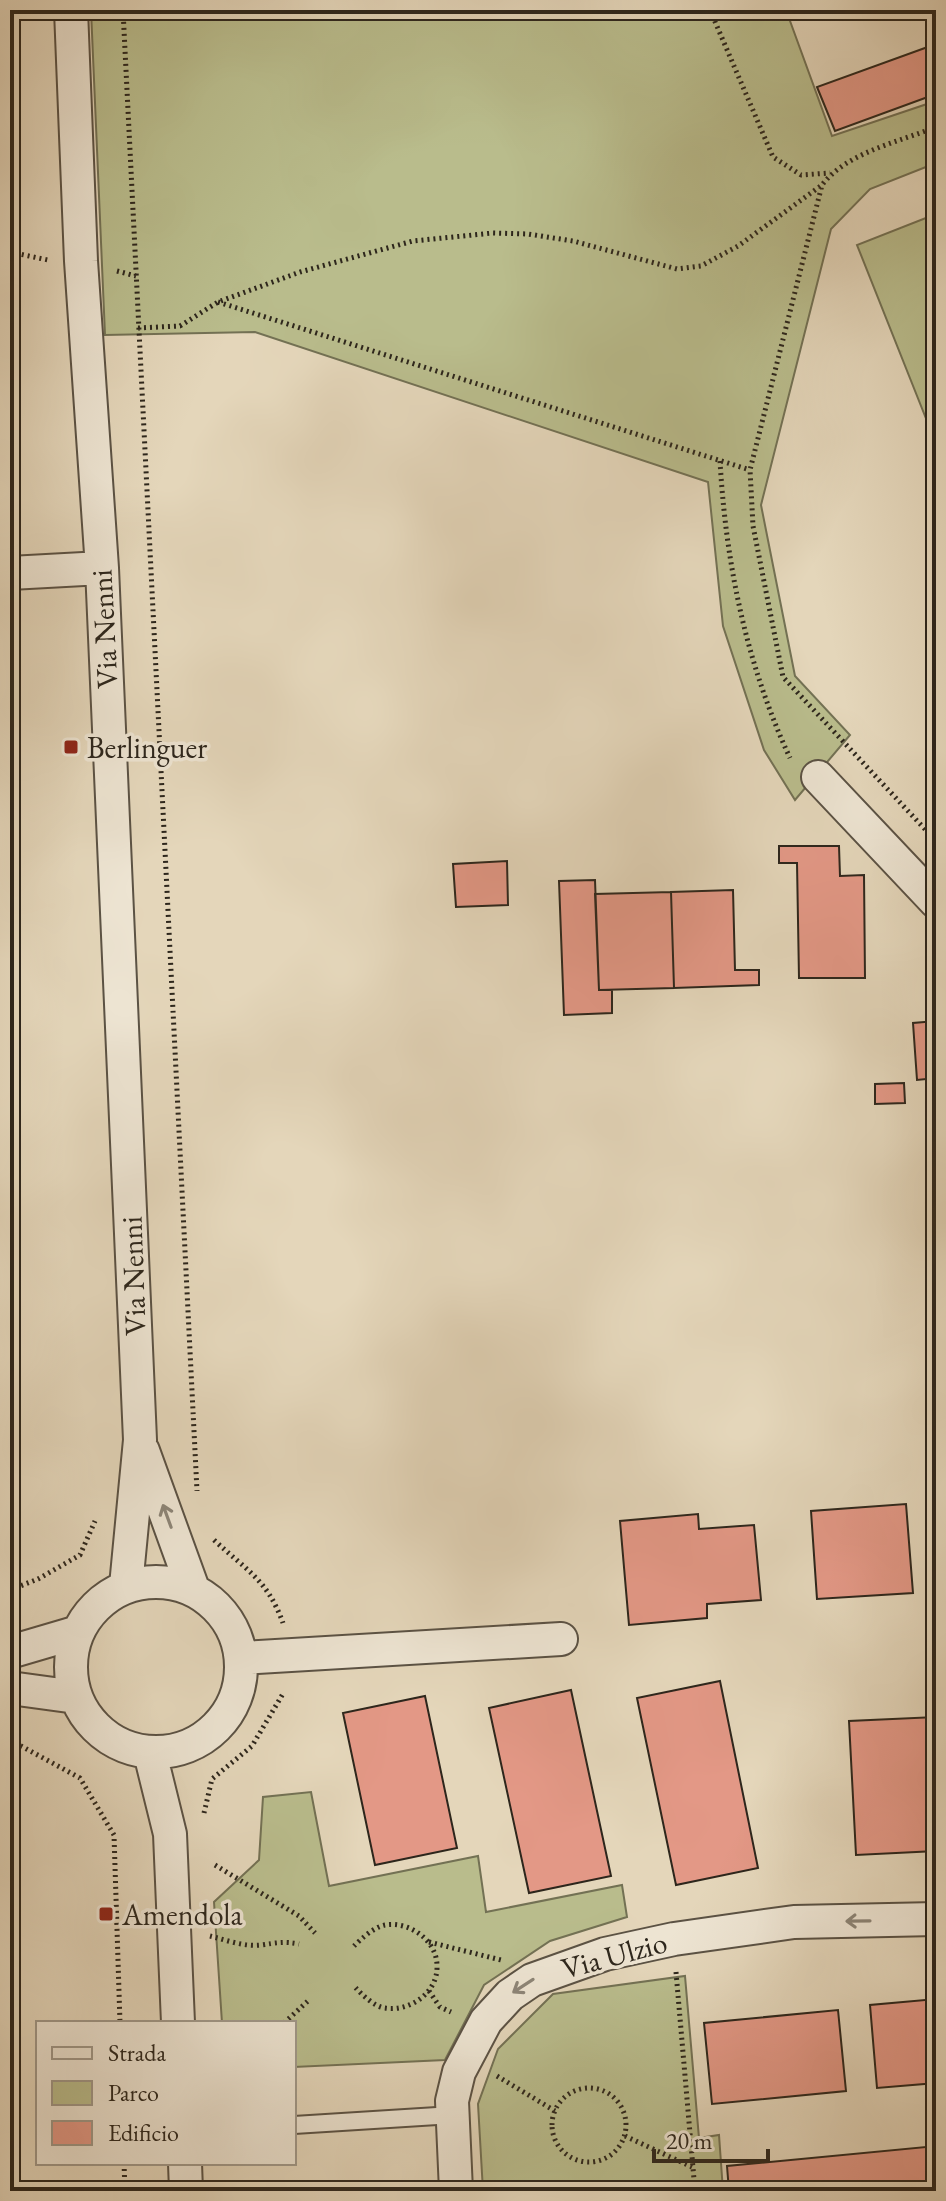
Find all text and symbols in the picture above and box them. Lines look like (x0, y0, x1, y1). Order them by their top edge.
street label: Via Nenni (81, 568, 127, 690)
place label: Berlinguer (87, 728, 207, 767)
marker: Berlinguer (62, 738, 80, 756)
street label: Via Nenni (111, 1216, 155, 1336)
one-way arrow (158, 1504, 173, 1529)
place label: Amendola (121, 1895, 242, 1934)
marker: Amendola (97, 1905, 115, 1923)
one-way arrow (845, 1913, 872, 1928)
street label: Via Ulzio (557, 1922, 671, 1988)
one-way arrow (513, 1978, 535, 1994)
legend (36, 2021, 296, 2165)
text: Strada (108, 2037, 166, 2068)
text: Parco (108, 2077, 159, 2108)
scale bar (654, 2113, 768, 2163)
text: Edificio (108, 2117, 179, 2148)
text: 20 m (666, 2125, 713, 2156)

